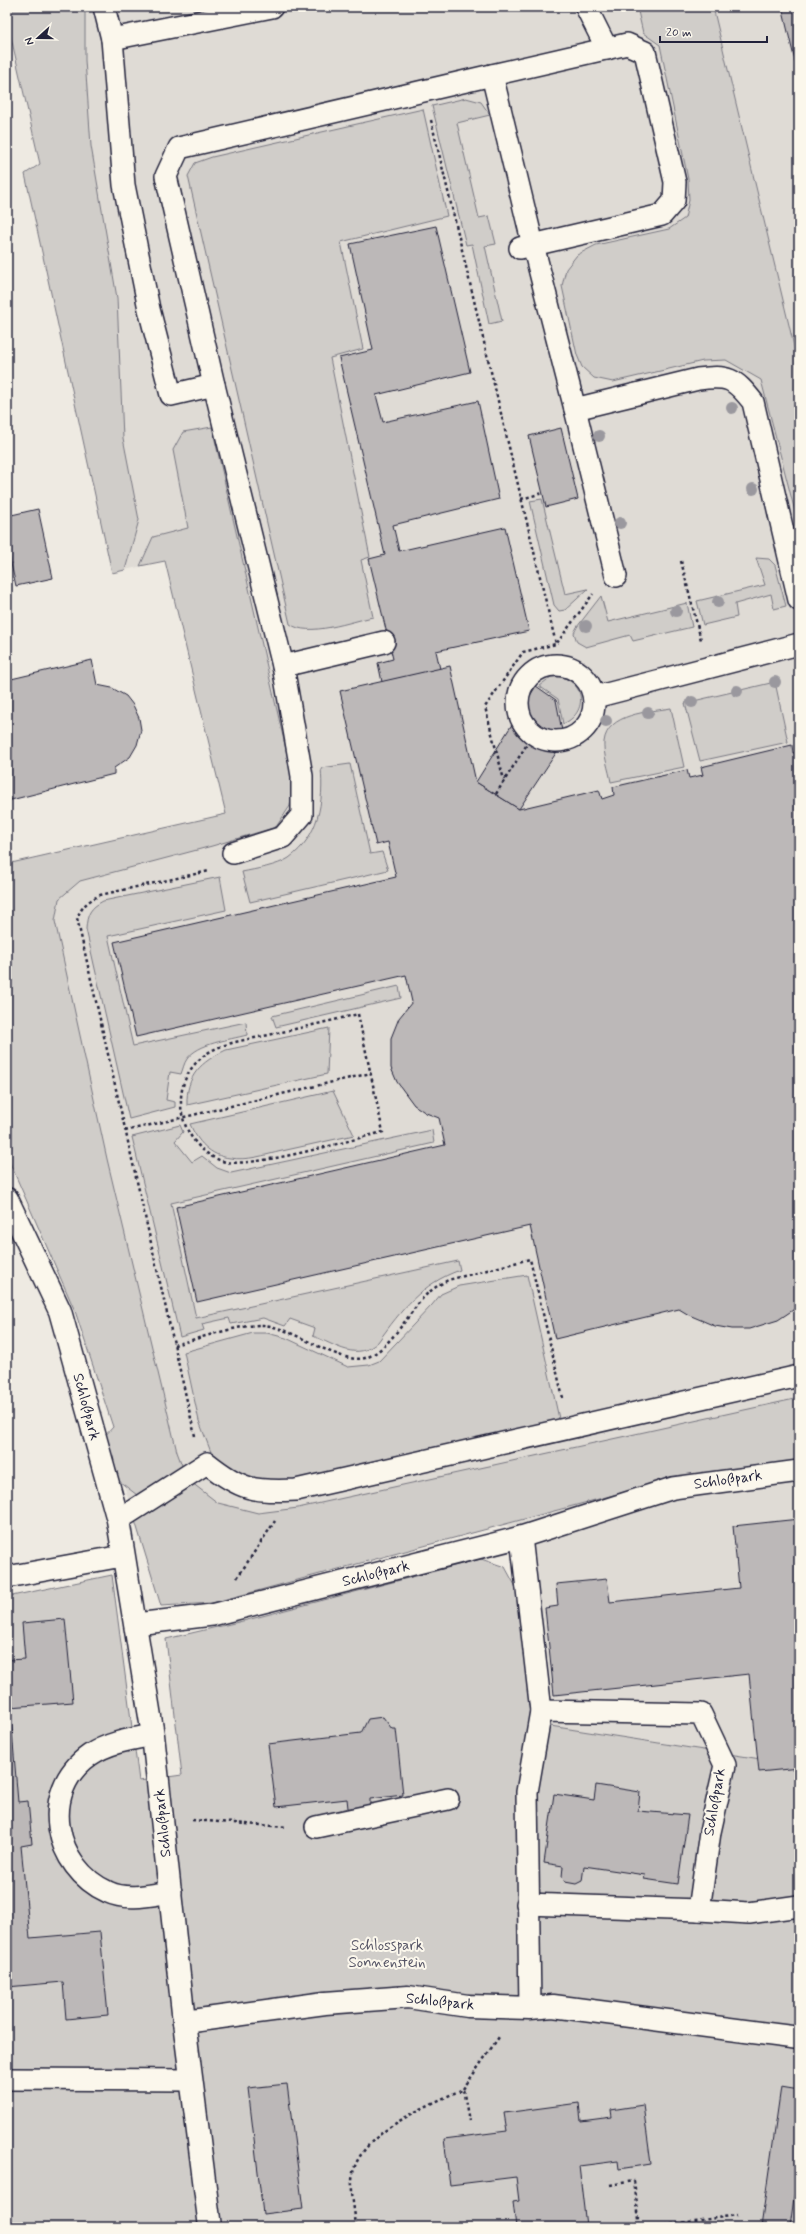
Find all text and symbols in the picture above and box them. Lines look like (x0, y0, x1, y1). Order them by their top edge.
north arrow (18, 18, 58, 58)
scale bar (660, 18, 767, 44)
text: 20 m (666, 25, 692, 41)
text: N (22, 35, 37, 47)
street label: Schloßpark (67, 1371, 105, 1443)
street label: Schloßpark (693, 1465, 763, 1495)
street label: Schloßpark (340, 1556, 412, 1592)
street label: Schloßpark (699, 1766, 731, 1838)
street label: Schloßpark (149, 1788, 177, 1858)
park label: Schlosspark Sonnenstein (348, 1936, 426, 1973)
street label: Schloßpark (405, 1988, 475, 2016)

